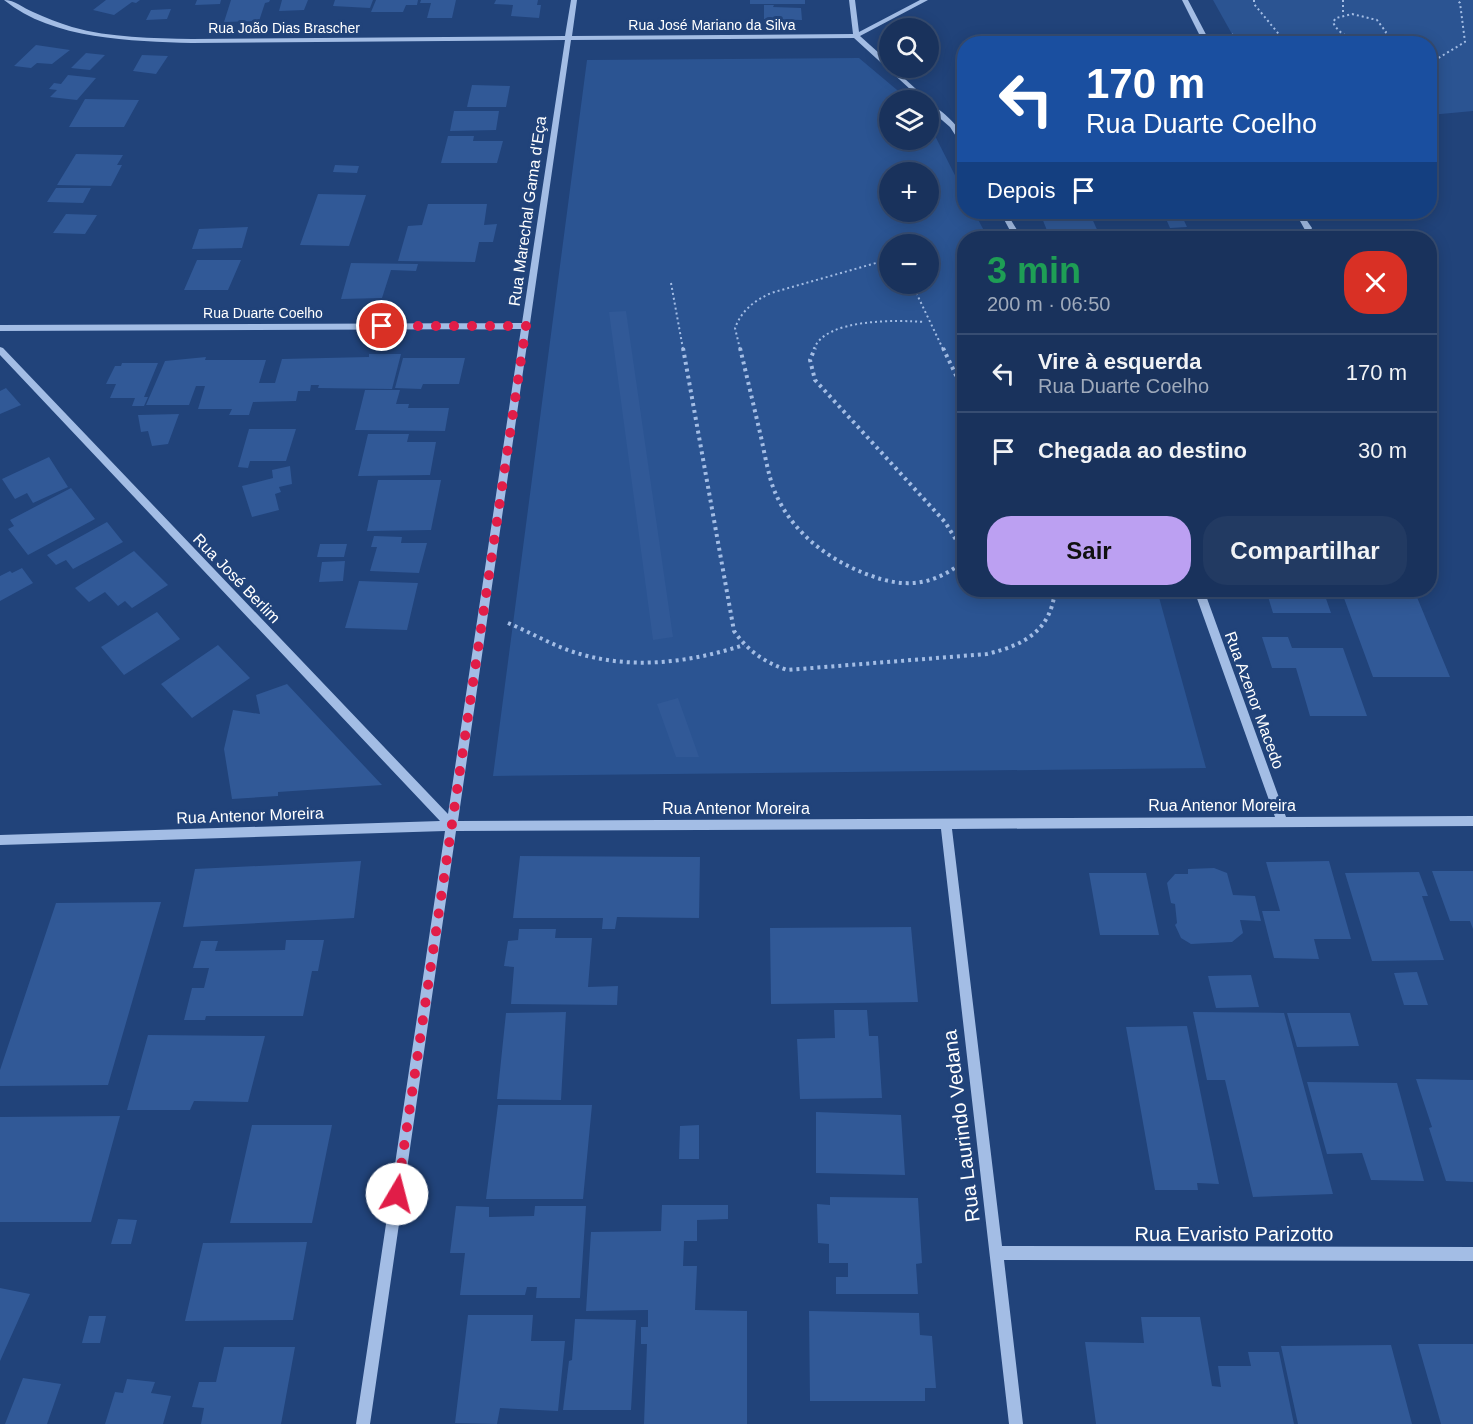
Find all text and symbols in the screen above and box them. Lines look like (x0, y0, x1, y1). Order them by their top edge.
street label: Rua José Mariano da Silva (628, 17, 796, 33)
map controls (879, 18, 939, 294)
button: search (879, 18, 939, 78)
street label: Rua João Dias Brascher (208, 20, 360, 36)
icon: left (987, 60, 1065, 138)
text: 170 m (1086, 60, 1205, 107)
button: layers (879, 90, 939, 150)
text: Rua Duarte Coelho (1086, 109, 1317, 139)
street label: Rua Marechal Gama d'Eça (506, 115, 549, 307)
button: + (879, 162, 939, 222)
icon: arrive (1067, 174, 1100, 207)
text: Depois (987, 178, 1055, 203)
button: − (879, 234, 939, 294)
text: 3 min (987, 250, 1081, 291)
button: close (1344, 251, 1407, 314)
text: 200 m · 06:50 (987, 293, 1110, 315)
pin (356, 300, 407, 351)
street label: Rua Duarte Coelho (203, 305, 323, 321)
icon: arrive (365, 309, 398, 342)
text: Vire à esquerda (1038, 349, 1201, 374)
icon: left (987, 357, 1020, 390)
text: 170 m (1346, 360, 1407, 385)
text: Rua Duarte Coelho (1038, 375, 1209, 397)
icon: arrive (987, 435, 1020, 468)
text: Chegada ao destino (1038, 438, 1247, 463)
text: 30 m (1358, 438, 1407, 463)
button: Sair (987, 516, 1191, 585)
button: Compartilhar (1203, 516, 1407, 585)
street label: Rua José Berlim (190, 530, 284, 626)
street label: Rua Azenor Macedo (1222, 629, 1287, 771)
street label: Rua Antenor Moreira (1148, 797, 1296, 814)
street label: Rua Antenor Moreira (662, 800, 810, 817)
street label: Rua Antenor Moreira (176, 804, 324, 827)
street label: Rua Laurindo Vedana (938, 1028, 984, 1223)
position arrow (365, 1162, 429, 1226)
street label: Rua Evaristo Parizotto (1135, 1223, 1333, 1245)

